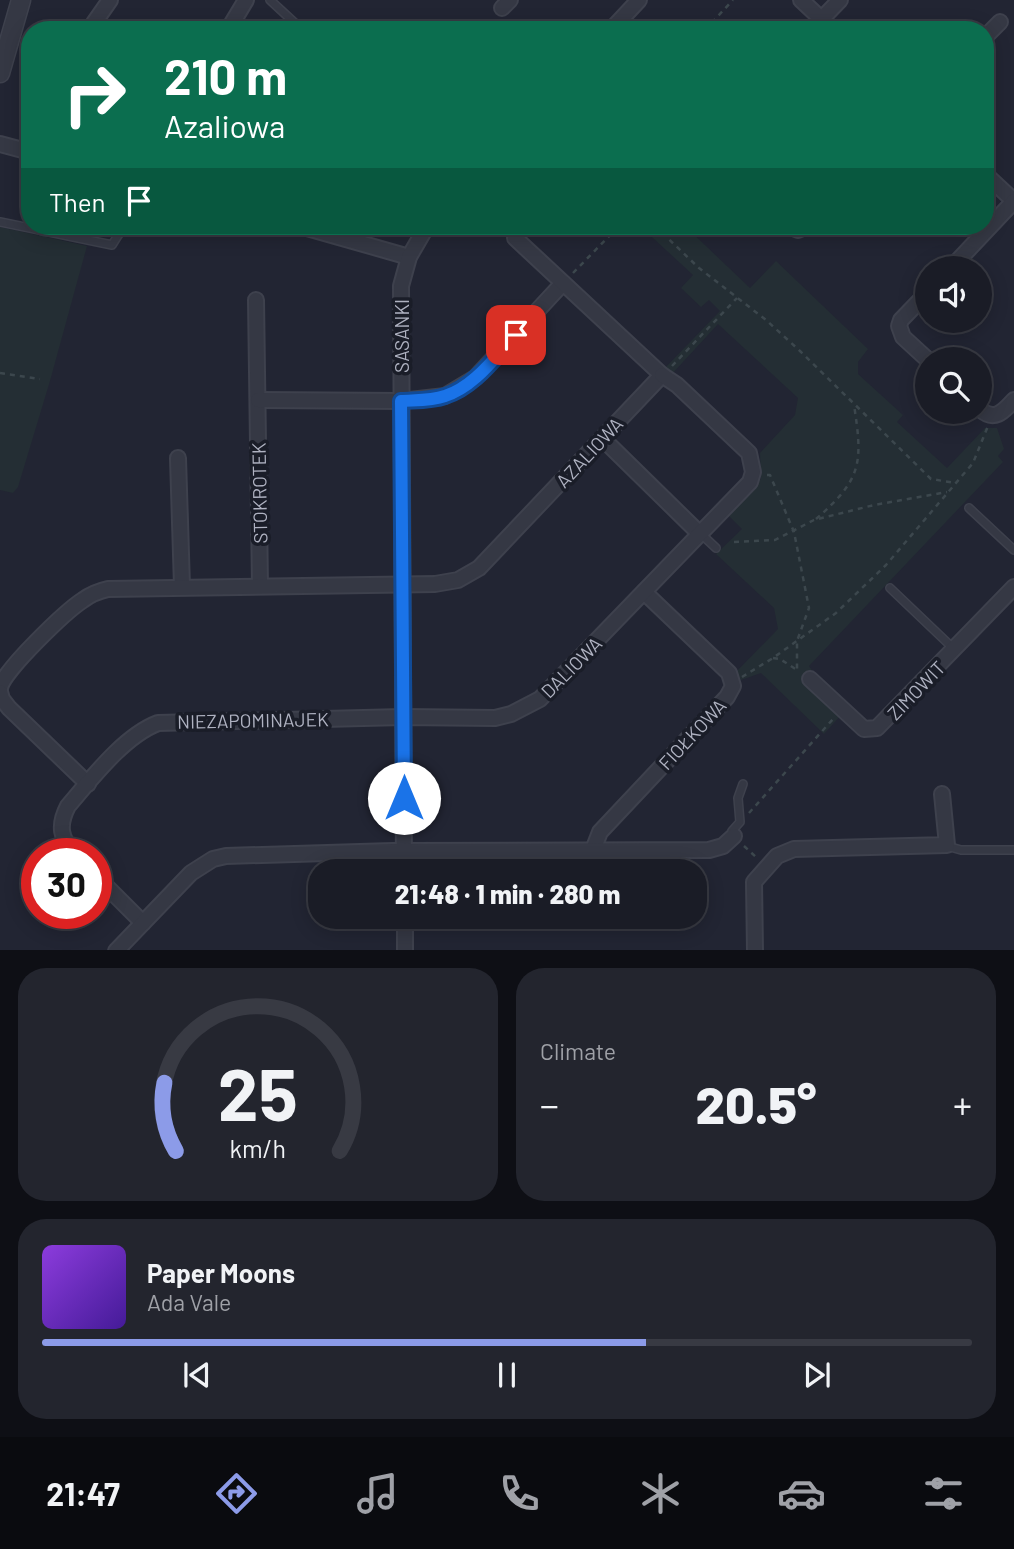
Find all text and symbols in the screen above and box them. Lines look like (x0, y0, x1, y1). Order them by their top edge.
text: 210 m (164, 46, 287, 105)
icon: right (49, 49, 140, 140)
text: Azaliowa (164, 106, 285, 144)
icon: arrive (120, 182, 158, 220)
text: Then (49, 186, 106, 217)
map controls (915, 256, 992, 424)
button: sound (915, 256, 992, 333)
street label: SASANKI (390, 299, 413, 373)
pin (486, 305, 546, 365)
icon: arrive (497, 316, 535, 354)
button: search (915, 347, 992, 424)
street label: AZALIOWA (551, 412, 627, 492)
street label: STOKROTEK (247, 442, 271, 544)
street label: DALIOWA (536, 632, 606, 702)
street label: ZIMOWIT (882, 656, 950, 724)
street label: FIOŁKOWA (653, 694, 731, 774)
street label: NIEZAPOMINAJEK (177, 707, 329, 733)
position arrow (367, 761, 441, 835)
speed limit sign: 30 (21, 838, 112, 929)
text: 21:48 · 1 min · 280 m (395, 878, 620, 909)
text: Climate (540, 1037, 616, 1065)
text: 25 (218, 1048, 298, 1136)
text: 20.5° (695, 1072, 817, 1134)
text: − (540, 1081, 559, 1127)
text: + (953, 1081, 972, 1127)
text: km/h (230, 1132, 286, 1162)
text: Paper Moons (147, 1257, 295, 1288)
text: Ada Vale (147, 1288, 231, 1316)
icon: previous (178, 1356, 216, 1394)
icon: pause (488, 1356, 526, 1394)
icon: next (798, 1356, 836, 1394)
icon: directions (212, 1469, 261, 1518)
icon: music (353, 1469, 402, 1518)
icon: phone (495, 1469, 544, 1518)
icon: climate (636, 1469, 685, 1518)
icon: car (777, 1469, 826, 1518)
icon: filters (919, 1469, 968, 1518)
text: 21:47 (46, 1474, 120, 1512)

